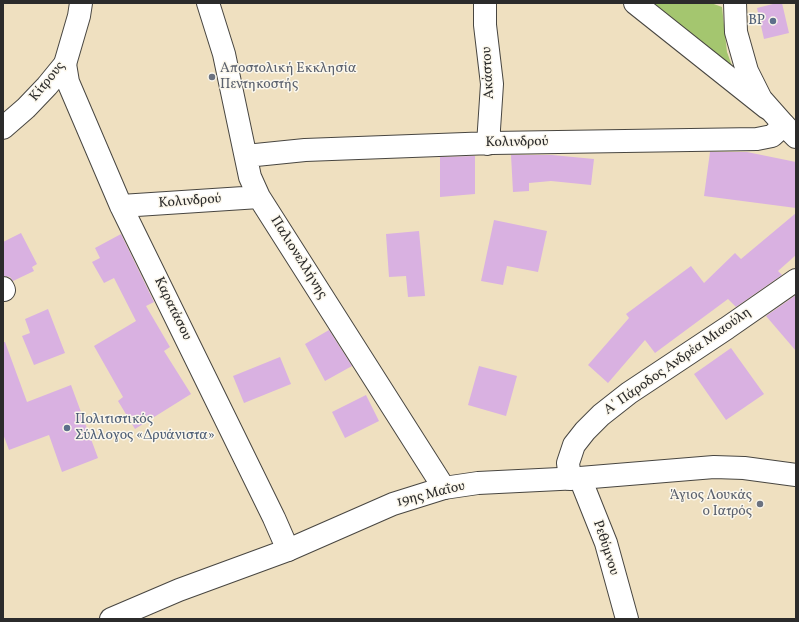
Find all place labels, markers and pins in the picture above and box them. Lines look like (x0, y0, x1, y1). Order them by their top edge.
place label: BP (748, 13, 765, 29)
marker: BP (768, 16, 778, 26)
place label: Αποστολική Εκκλησία Πεντηκοστής (220, 61, 356, 94)
marker: Αποστολική Εκκλησία Πεντηκοστής (207, 72, 217, 82)
place label: Πολιτιστικός Σύλλογος «Δρυάνιστα» (75, 412, 215, 444)
marker: Πολιτιστικός Σύλλογος «Δρυάνιστα» (62, 423, 72, 433)
place label: Άγιος Λουκάς ο Ιατρός (670, 488, 752, 520)
marker: Άγιος Λουκάς ο Ιατρός (755, 499, 765, 509)

